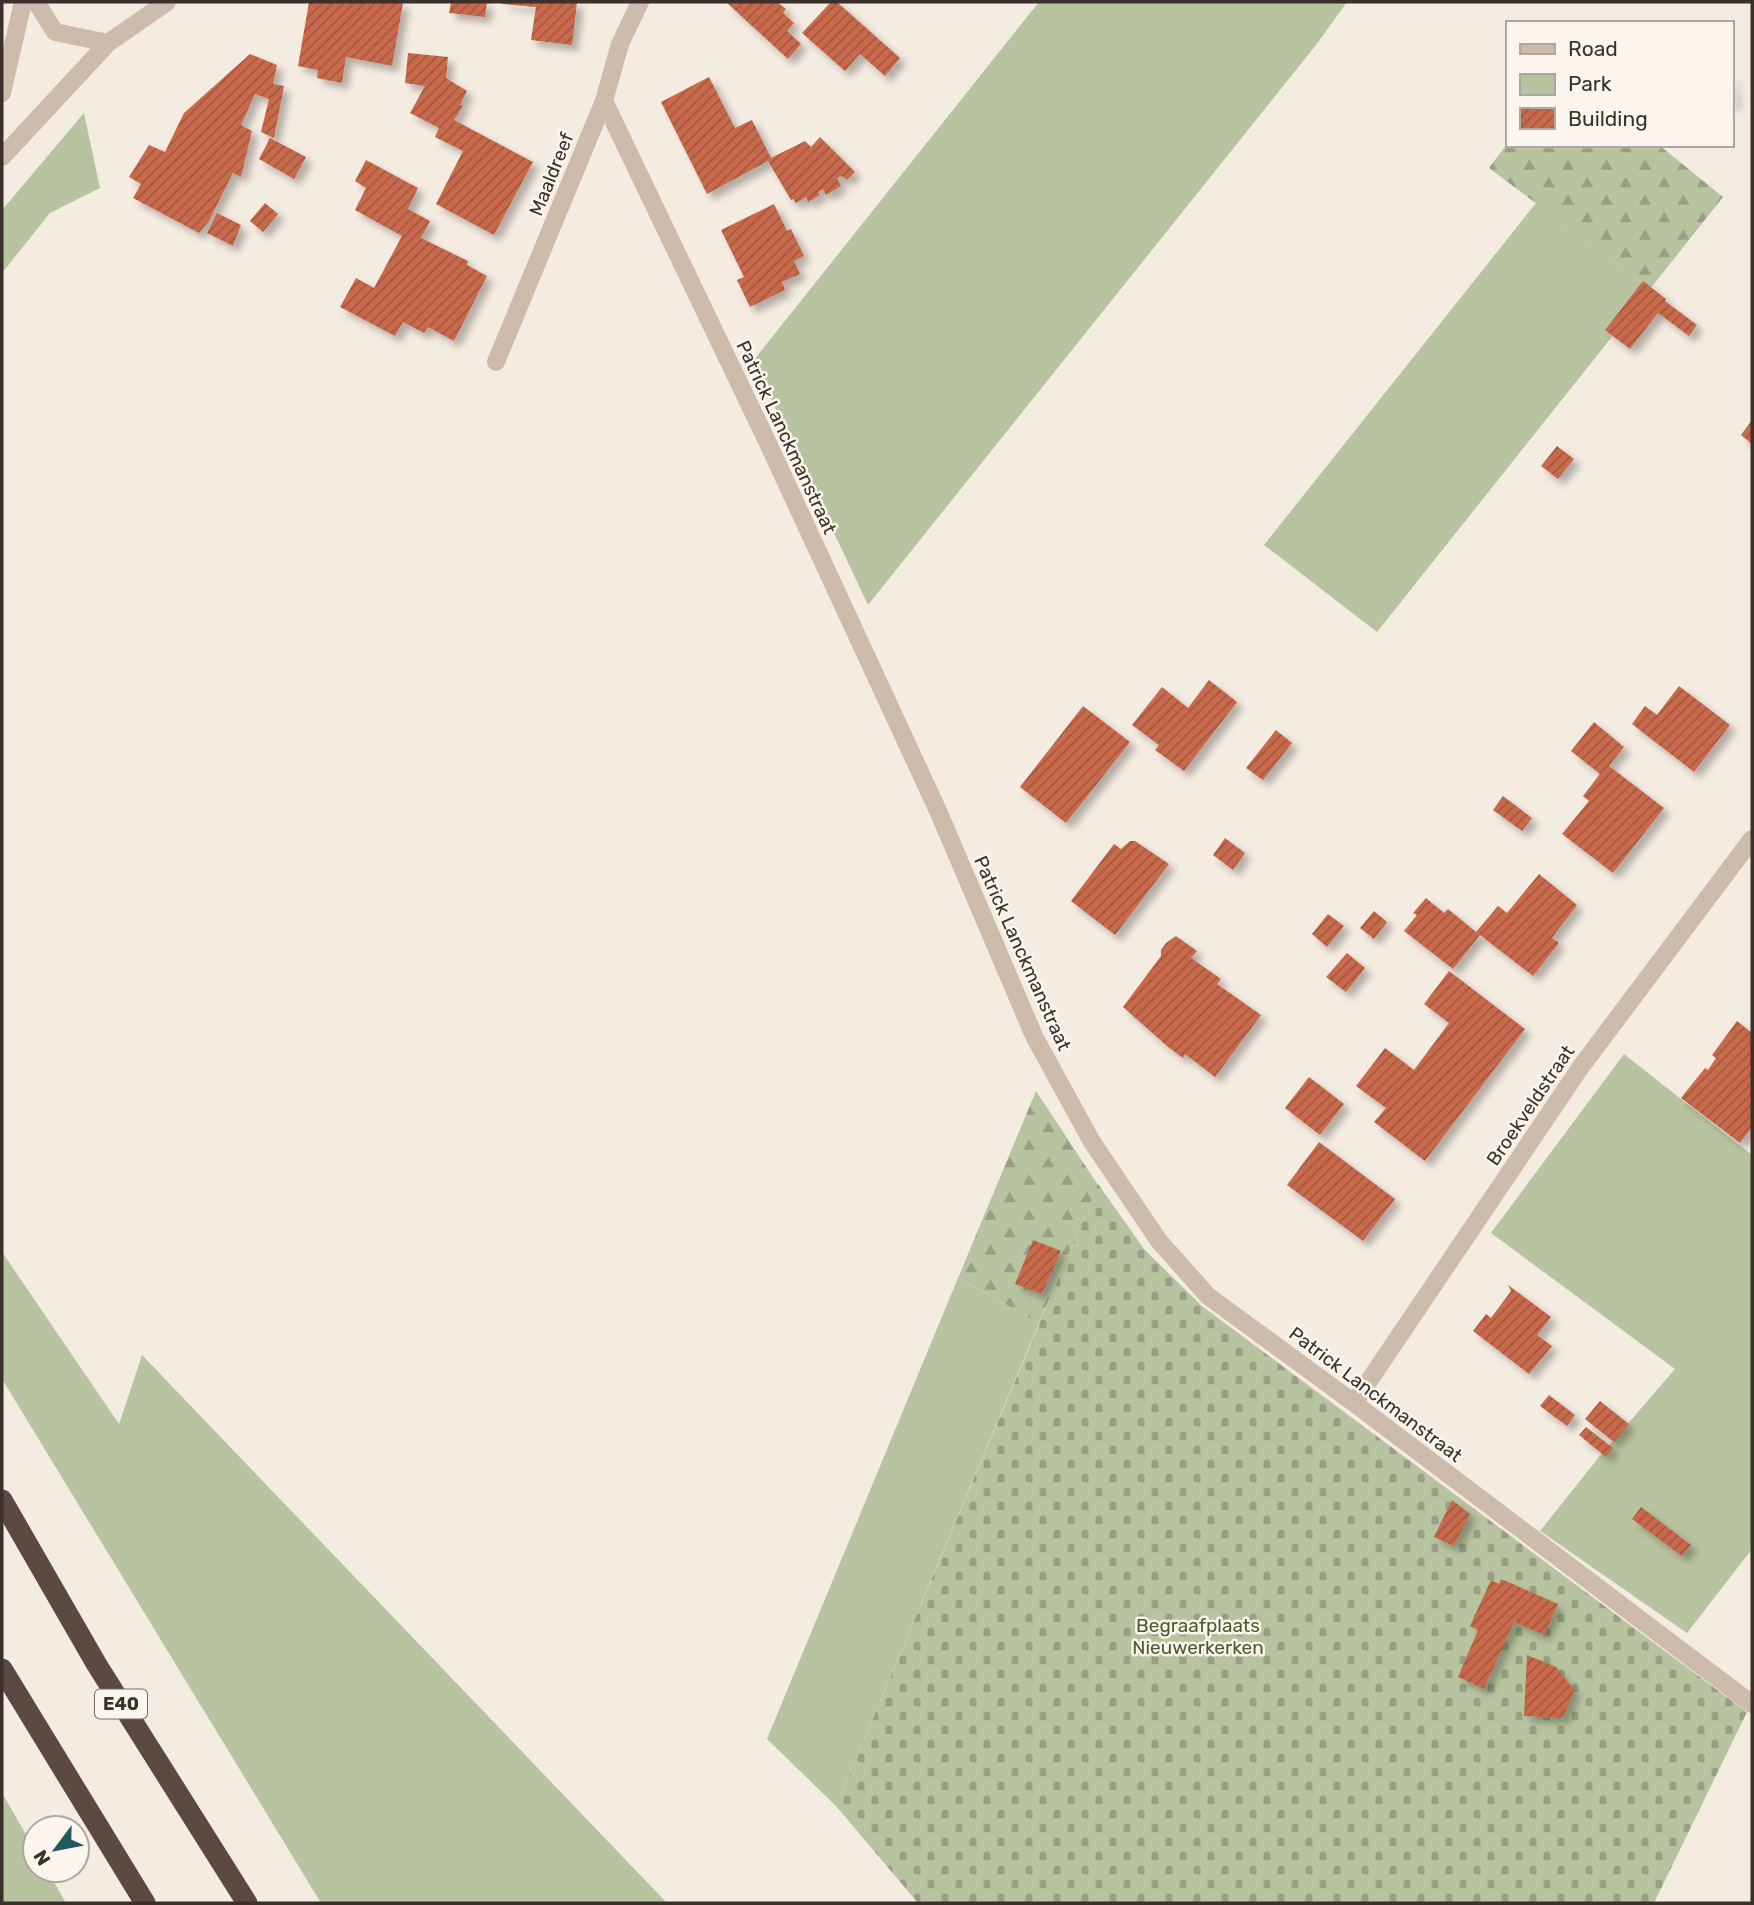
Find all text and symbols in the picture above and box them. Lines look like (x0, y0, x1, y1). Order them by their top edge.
legend (1506, 21, 1733, 147)
text: Road (1568, 36, 1618, 61)
text: Park (1568, 71, 1612, 96)
text: Building (1568, 106, 1648, 131)
street label: Maaldreef (524, 129, 579, 219)
street label: Patrick Lanckmanstraat (732, 337, 842, 538)
street label: Patrick Lanckmanstraat (969, 852, 1076, 1055)
street label: Broekveldstraat (1482, 1040, 1579, 1170)
street label: Patrick Lanckmanstraat (1285, 1322, 1467, 1467)
park label: Begraafplaats Nieuwerkerken (1132, 1614, 1264, 1659)
road number: E40 (95, 1689, 147, 1718)
north arrow (21, 1814, 91, 1884)
text: N (29, 1846, 55, 1870)

